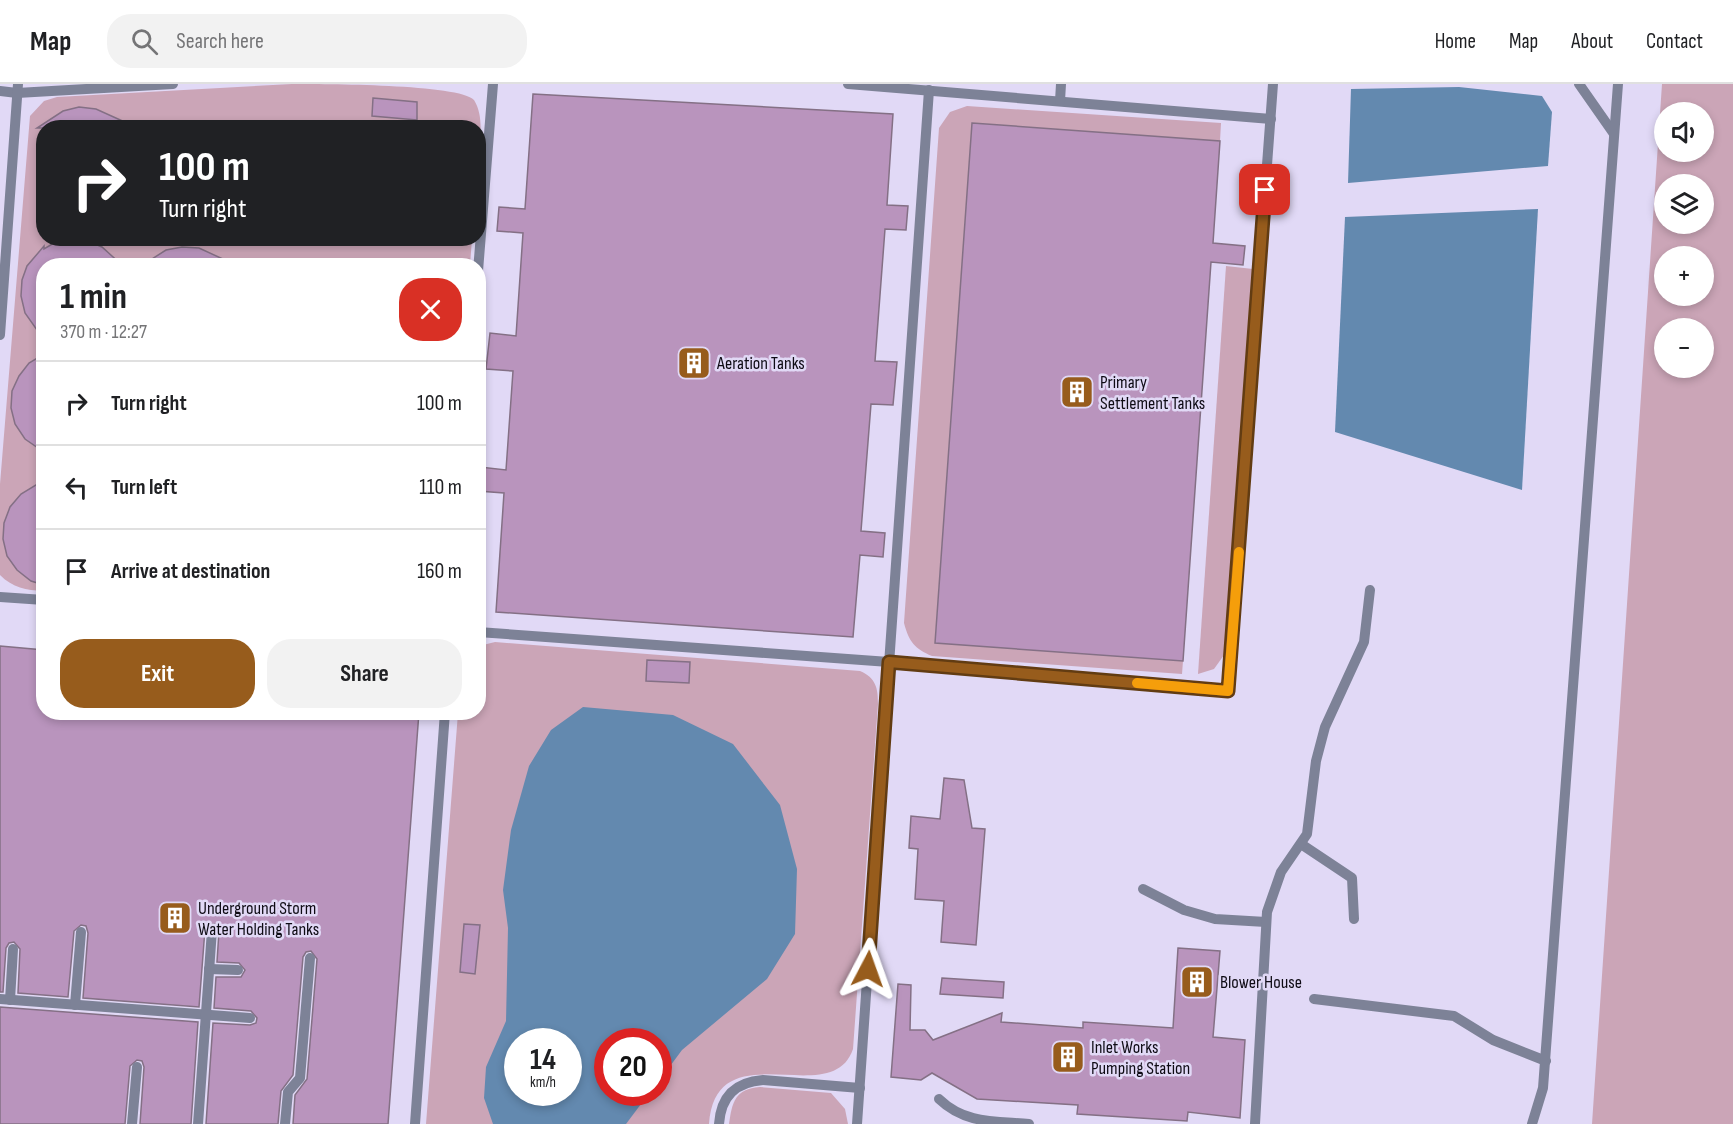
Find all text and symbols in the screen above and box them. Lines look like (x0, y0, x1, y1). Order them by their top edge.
search box (107, 14, 527, 68)
text: Map (30, 25, 71, 58)
icon: search (128, 25, 161, 58)
text: Search here (176, 28, 264, 55)
text: Home (1435, 29, 1476, 54)
text: Map (1509, 29, 1538, 54)
text: About (1571, 29, 1613, 54)
text: Contact (1646, 29, 1703, 54)
map controls (1654, 102, 1714, 378)
button: sound (1654, 102, 1714, 162)
text: 100 m (159, 142, 250, 193)
icon: right (60, 144, 138, 222)
pin (1239, 164, 1290, 215)
icon: arrive (1248, 173, 1281, 206)
button: layers (1654, 174, 1714, 234)
text: Turn right (159, 193, 246, 225)
button: + (1654, 246, 1714, 306)
text: 1 min (60, 276, 127, 319)
button: close (399, 278, 462, 341)
button: − (1654, 318, 1714, 378)
text: 370 m · 12:27 (60, 320, 147, 344)
building icon: Aeration Tanks (676, 345, 712, 381)
place label: Aeration Tanks (716, 353, 805, 374)
place label: Primary Settlement Tanks (1100, 372, 1205, 414)
building icon: Primary Settlement Tanks (1059, 374, 1095, 410)
icon: right (60, 387, 93, 420)
text: Turn right (111, 390, 187, 417)
text: 100 m (417, 390, 462, 417)
icon: left (60, 471, 93, 504)
text: Turn left (111, 474, 177, 501)
text: 110 m (419, 474, 462, 501)
icon: arrive (60, 555, 93, 588)
text: Arrive at destination (111, 558, 270, 585)
text: 160 m (417, 558, 462, 585)
button: Exit (60, 639, 255, 708)
button: Share (267, 639, 462, 708)
place label: Underground Storm Water Holding Tanks (198, 898, 319, 940)
building icon: Underground Storm Water Holding Tanks (157, 900, 193, 936)
position arrow (836, 937, 900, 1001)
building icon: Blower House (1179, 964, 1215, 1000)
place label: Blower House (1220, 972, 1302, 993)
speed limit sign: 20 (594, 1028, 672, 1106)
place label: Inlet Works Pumping Station (1091, 1037, 1190, 1079)
building icon: Inlet Works Pumping Station (1050, 1039, 1086, 1075)
text: 14 (530, 1042, 556, 1078)
text: km/h (530, 1073, 556, 1092)

